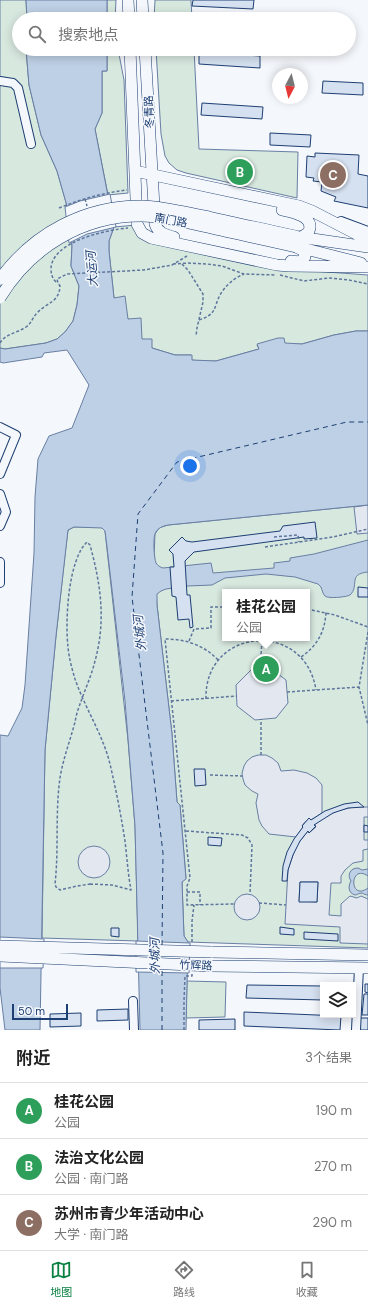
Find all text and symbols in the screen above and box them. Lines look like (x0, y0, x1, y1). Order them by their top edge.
search box (12, 12, 356, 56)
icon: search (26, 23, 48, 45)
text: 搜索地点 (58, 25, 118, 45)
north arrow (272, 68, 308, 104)
street label: 冬青路 (141, 95, 157, 129)
pin: B (227, 157, 253, 187)
pin: C (320, 160, 346, 190)
street label: 南门路 (154, 210, 188, 230)
water label: 大运河 (83, 248, 101, 288)
your location (180, 456, 200, 476)
popup (222, 589, 310, 641)
text: 桂花公园 (236, 597, 296, 617)
water label: 外城河 (130, 612, 150, 652)
text: 公园 (236, 619, 262, 636)
pin: A (253, 654, 279, 684)
water label: 外城河 (147, 936, 163, 974)
street label: 竹辉路 (179, 957, 213, 973)
map controls (320, 982, 356, 1018)
button: layers (320, 982, 356, 1018)
scale bar (12, 1002, 68, 1021)
text: 50 m (18, 1004, 45, 1018)
text: 附近 (16, 1047, 50, 1069)
text: 3个结果 (305, 1049, 352, 1066)
text: 桂花公园 (54, 1092, 114, 1112)
text: A (24, 1102, 34, 1119)
text: 190 m (316, 1102, 352, 1119)
text: 公园 (54, 1114, 80, 1131)
text: 法治文化公园 (54, 1148, 144, 1168)
text: B (25, 1158, 33, 1175)
text: 270 m (314, 1158, 352, 1175)
text: 公园 · 南门路 (54, 1170, 129, 1187)
text: 苏州市青少年活动中心 (54, 1204, 204, 1224)
text: C (24, 1214, 34, 1231)
text: 290 m (313, 1214, 352, 1231)
text: 大学 · 南门路 (54, 1226, 129, 1243)
tab: 地图 (50, 1259, 72, 1299)
tab: 路线 (173, 1259, 195, 1299)
tab: 收藏 (296, 1259, 318, 1299)

